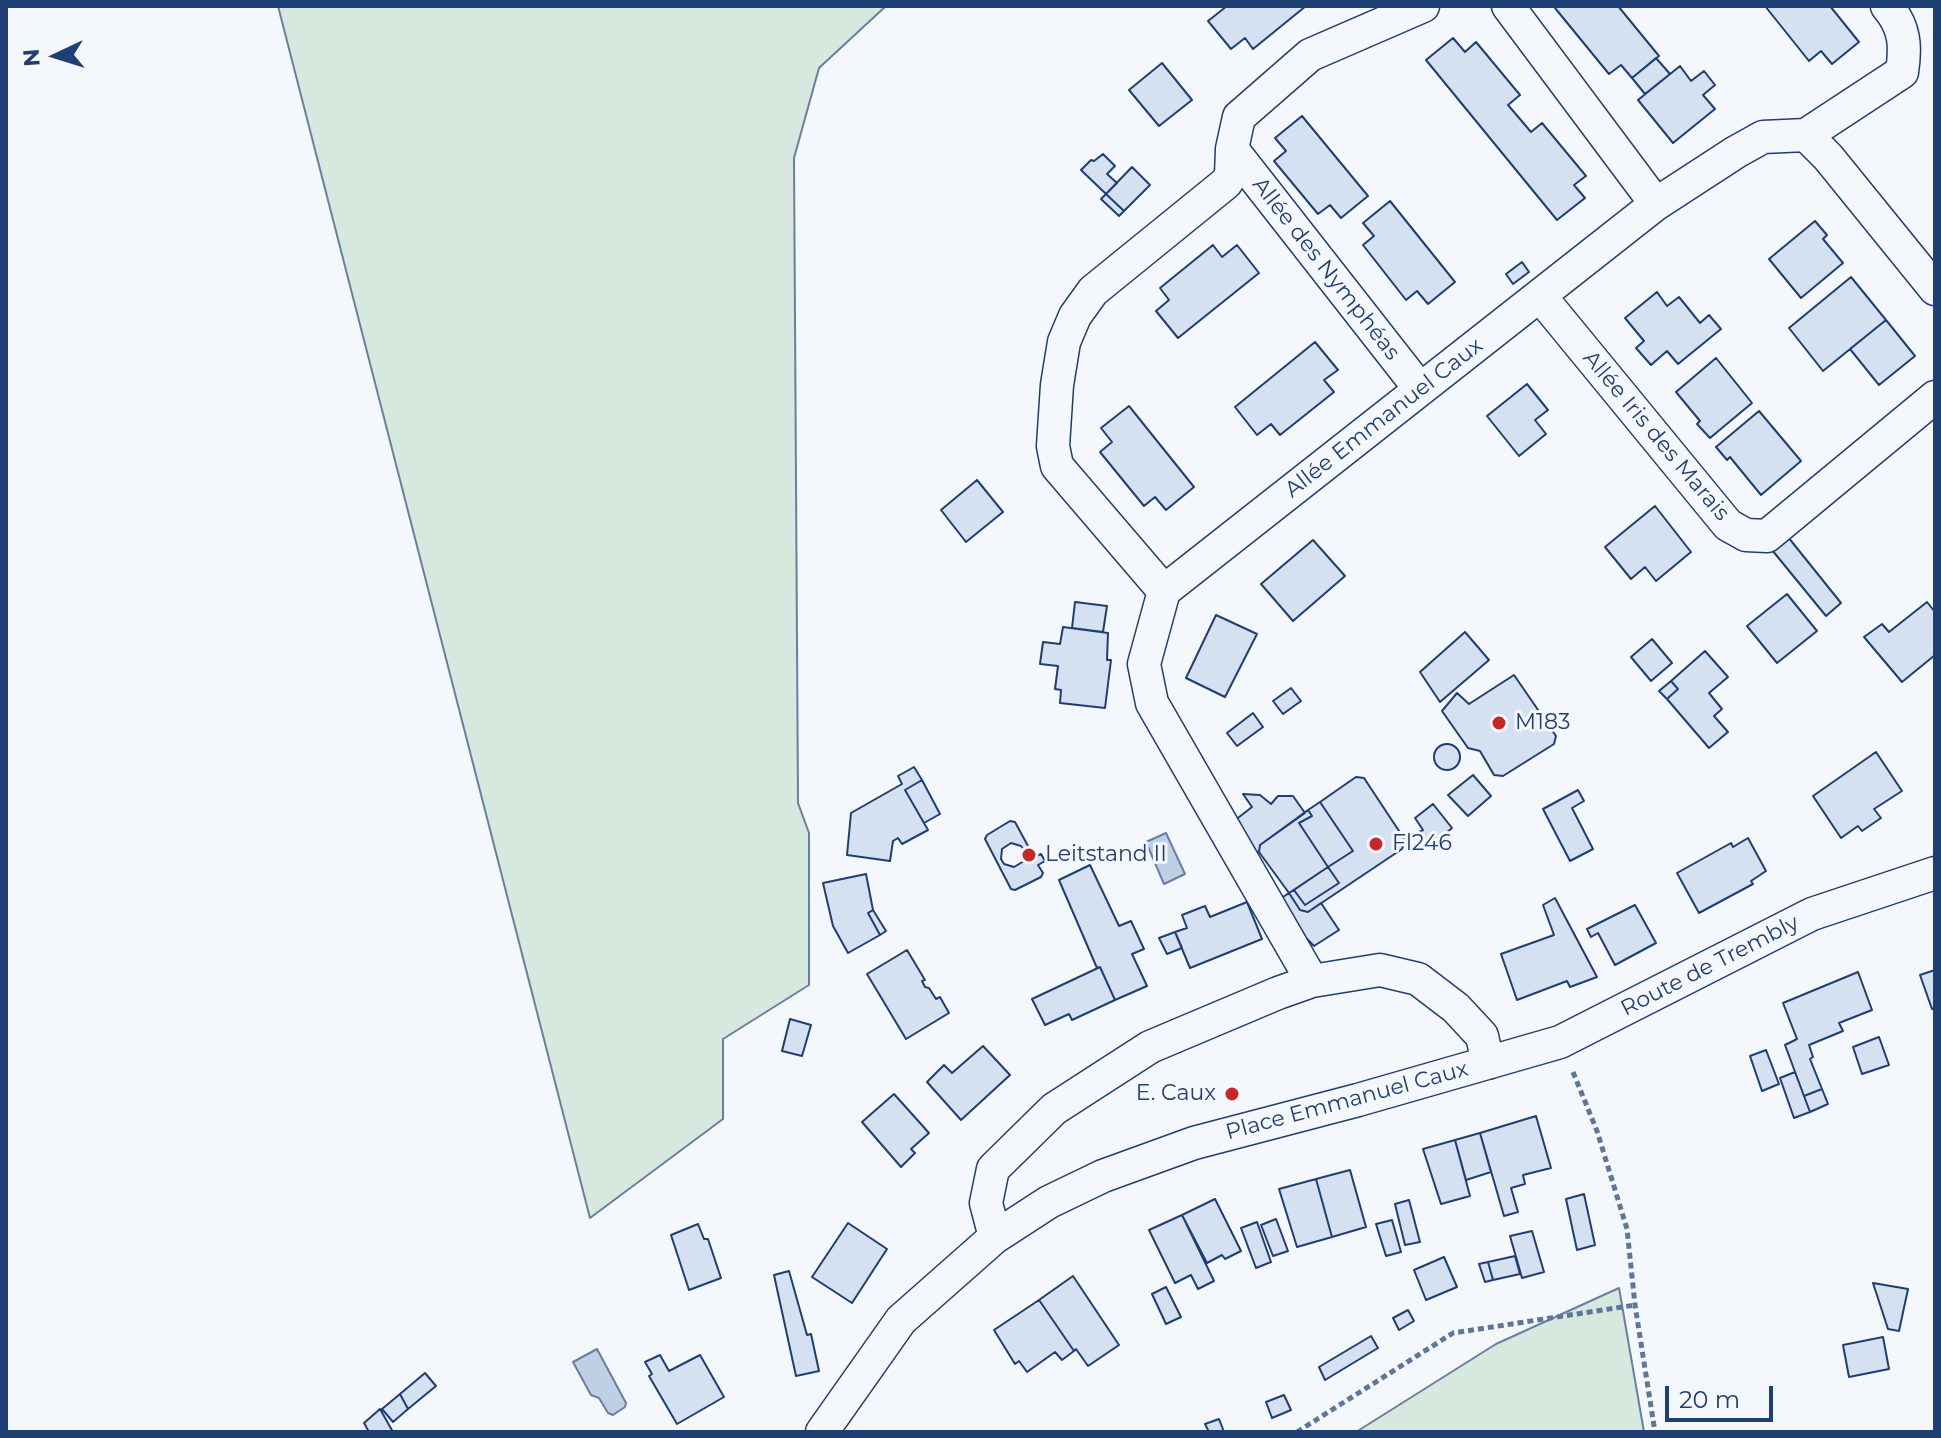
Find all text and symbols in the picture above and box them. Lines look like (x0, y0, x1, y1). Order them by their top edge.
north arrow (16, 16, 96, 96)
text: N (17, 48, 46, 68)
street label: Allée des Nymphéas (1247, 173, 1405, 365)
street label: Allée Emmanuel Caux (1280, 333, 1488, 503)
street label: Allée Iris des Marais (1577, 346, 1735, 526)
place label: M183 (1515, 710, 1570, 736)
marker: M183 (1490, 714, 1508, 732)
place label: Fl246 (1392, 831, 1452, 857)
marker: Fl246 (1367, 835, 1385, 853)
place label: Leitstand II (1045, 842, 1167, 868)
marker: Leitstand II (1020, 846, 1038, 864)
street label: Route de Trembly (1617, 910, 1803, 1022)
street label: Place Emmanuel Caux (1223, 1056, 1471, 1146)
place label: E. Caux (1136, 1081, 1216, 1107)
marker: E. Caux (1223, 1085, 1241, 1103)
scale bar (1669, 1370, 1777, 1420)
text: 20 m (1679, 1385, 1740, 1414)

